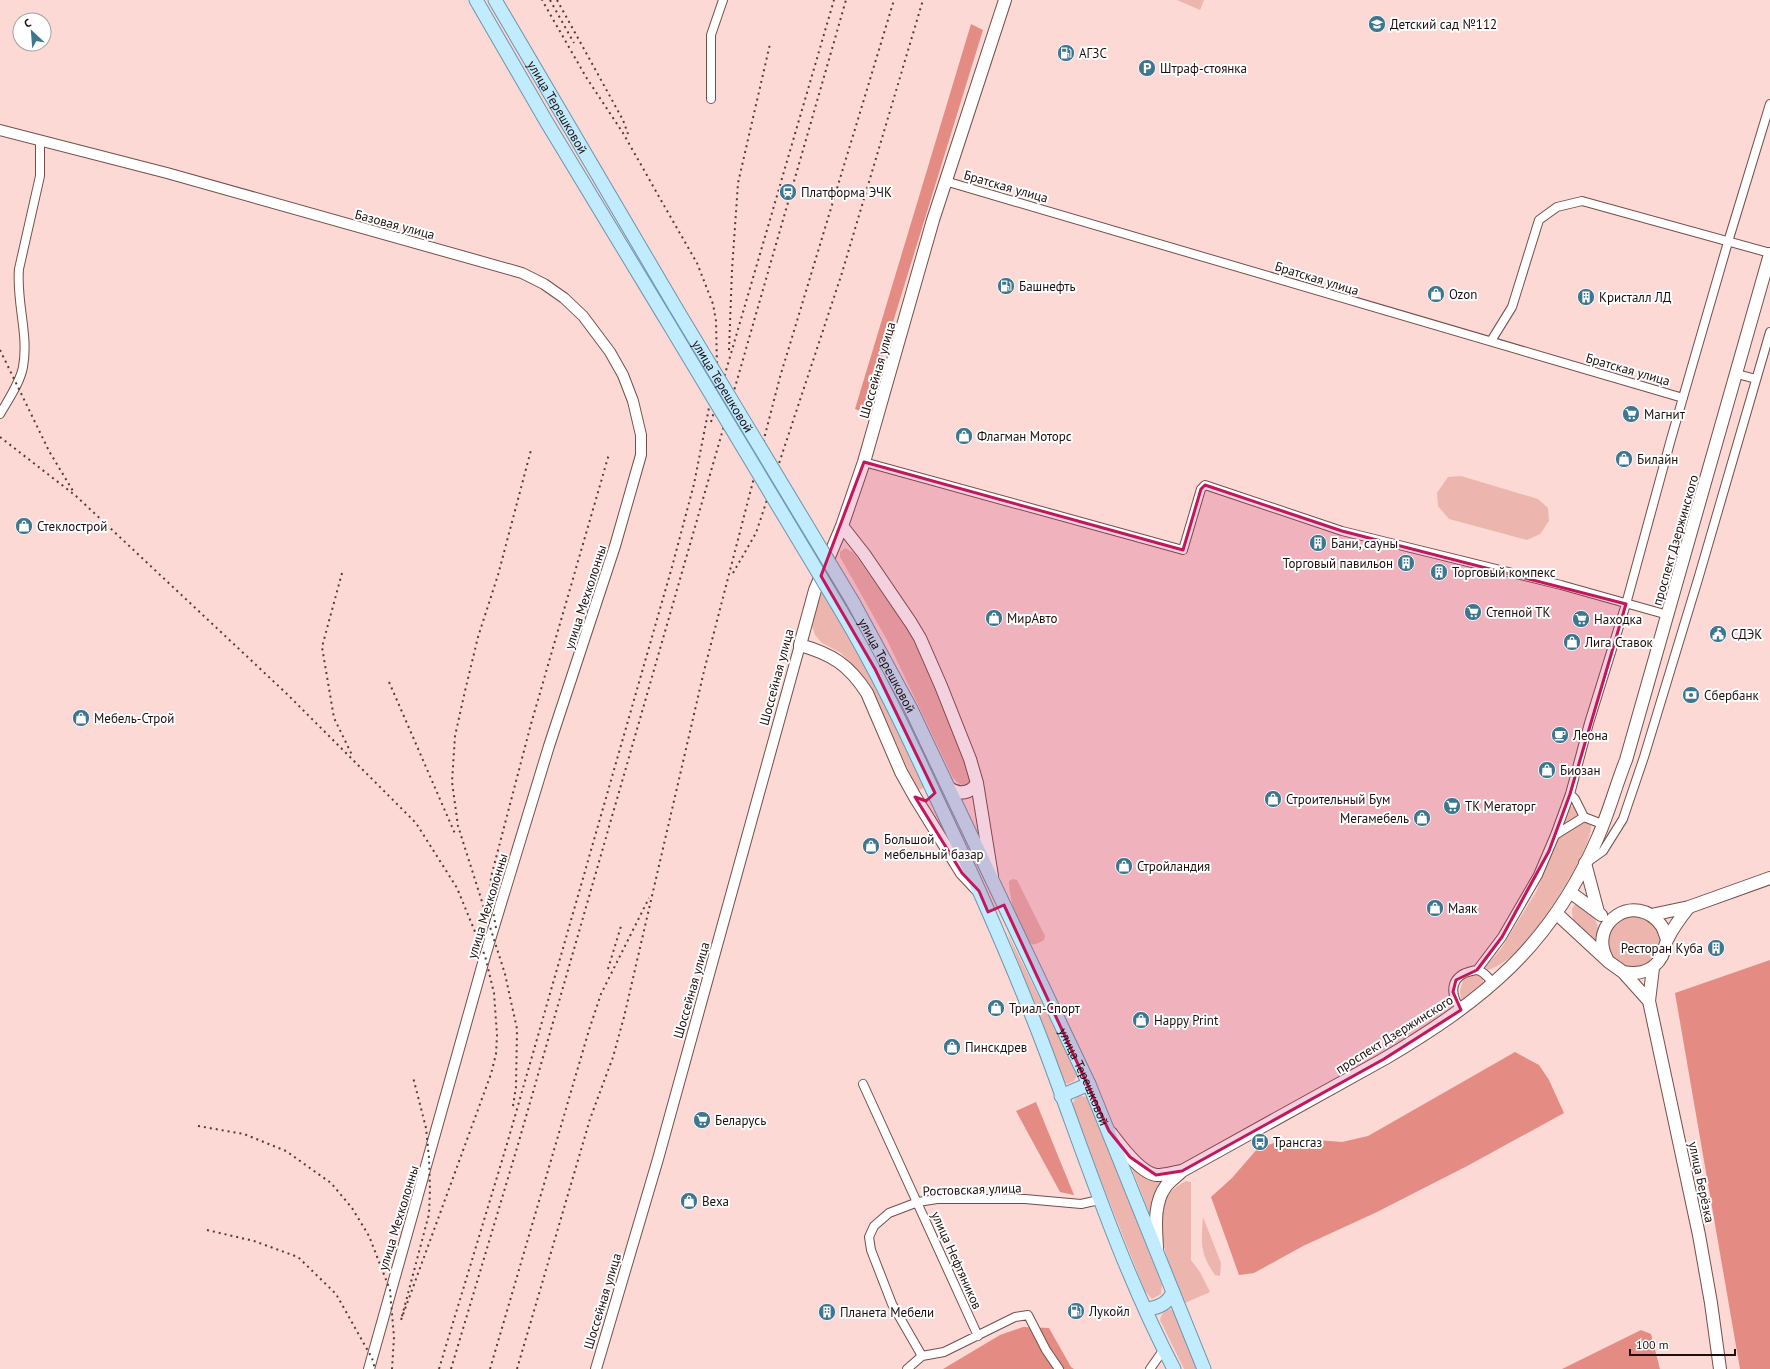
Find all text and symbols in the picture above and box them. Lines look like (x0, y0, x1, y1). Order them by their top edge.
north arrow (12, 12, 52, 52)
school or university icon: Детский сад №112 (1367, 14, 1387, 34)
text: С (22, 15, 33, 31)
place label: Детский сад №112 (1390, 16, 1497, 33)
fuel station icon: АГЗС (1056, 43, 1076, 63)
place label: АГЗС (1079, 45, 1107, 62)
street label: улица Терешковой (523, 57, 591, 157)
parking icon: Штраф-стоянка (1137, 58, 1157, 78)
place label: Штраф-стоянка (1160, 60, 1247, 77)
street label: Братская улица (962, 166, 1050, 207)
station icon: Платформа ЭЧК (778, 182, 798, 202)
place label: Платформа ЭЧК (801, 184, 892, 201)
street label: Базовая улица (353, 206, 437, 243)
street label: Братская улица (1273, 258, 1361, 299)
fuel station icon: Башнефть (996, 276, 1016, 296)
place label: Башнефть (1019, 278, 1076, 295)
shop icon: Ozon (1426, 284, 1446, 304)
place label: Ozon (1449, 286, 1477, 303)
building icon: Кристалл ЛД (1576, 287, 1596, 307)
place label: Кристалл ЛД (1599, 289, 1672, 306)
street label: Шоссейная улица (856, 320, 899, 420)
street label: улица Терешковой (688, 337, 757, 436)
street label: Братская улица (1584, 349, 1672, 390)
supermarket icon: Магнит (1621, 404, 1641, 424)
place label: Магнит (1644, 406, 1686, 423)
shop icon: Флагман Моторс (954, 426, 974, 446)
place label: Флагман Моторс (977, 428, 1072, 445)
shop icon: Билайн (1614, 449, 1634, 469)
place label: Билайн (1637, 451, 1678, 468)
street label: проспект Дзержинского (1649, 473, 1702, 608)
shop icon: Стеклострой (14, 516, 34, 536)
place label: Стеклострой (37, 518, 107, 535)
building icon: Бани, сауны (1308, 533, 1328, 553)
place label: Бани, сауны (1331, 535, 1398, 552)
street label: улица Мехколонны (561, 543, 610, 652)
building icon: Торговый павильон (1396, 553, 1416, 573)
place label: Торговый павильон (1283, 555, 1393, 572)
building icon: Торговый компекс (1429, 562, 1449, 582)
place label: Торговый компекс (1452, 564, 1556, 581)
supermarket icon: Степной ТК (1463, 602, 1483, 622)
place label: Степной ТК (1486, 604, 1551, 621)
shop icon: МирАвто (984, 608, 1004, 628)
supermarket icon: Находка (1571, 609, 1591, 629)
place label: МирАвто (1007, 610, 1057, 627)
place label: Находка (1594, 611, 1642, 628)
street label: улица Терешковой (854, 615, 919, 716)
public building icon: СДЭК (1708, 624, 1728, 644)
place label: СДЭК (1731, 626, 1762, 643)
street label: Шоссейная улица (755, 627, 798, 727)
shop icon: Лига Ставок (1562, 632, 1582, 652)
place label: Лига Ставок (1584, 634, 1654, 651)
bank icon: Сбербанк (1681, 685, 1701, 705)
place label: Сбербанк (1704, 687, 1759, 704)
shop icon: Мебель-Строй (71, 708, 91, 728)
place label: Мебель-Строй (94, 710, 174, 727)
cafe icon: Леона (1550, 725, 1570, 745)
place label: Леона (1572, 727, 1608, 744)
shop icon: Биозан (1537, 760, 1557, 780)
place label: Биозан (1560, 762, 1600, 779)
shop icon: Строительный Бум (1263, 789, 1283, 809)
place label: Строительный Бум (1286, 791, 1391, 808)
supermarket icon: ТК Мегаторг (1442, 796, 1462, 816)
place label: ТК Мегаторг (1465, 798, 1536, 815)
shop icon: Мегамебель (1412, 808, 1432, 828)
place label: Мегамебель (1340, 810, 1409, 827)
place label: Большой мебельный базар (884, 831, 984, 863)
shop icon: Большой мебельный базар (861, 836, 881, 856)
street label: улица Мехколонны (463, 852, 512, 961)
shop icon: Стройландия (1114, 856, 1134, 876)
place label: Стройландия (1137, 858, 1210, 875)
shop icon: Маяк (1425, 898, 1445, 918)
place label: Маяк (1448, 900, 1478, 917)
building icon: Ресторан Куба (1706, 938, 1726, 958)
street label: Шоссейная улица (670, 940, 713, 1040)
place label: Ресторан Куба (1621, 940, 1703, 957)
street label: проспект Дзержинского (1332, 991, 1456, 1078)
shop icon: Триал-Спорт (986, 998, 1006, 1018)
place label: Триал-Спорт (1009, 1000, 1081, 1017)
shop icon: Happy Print (1131, 1010, 1151, 1030)
place label: Happy Print (1154, 1012, 1219, 1029)
street label: улица Терешковой (1055, 1025, 1113, 1128)
shop icon: Пинскдрев (942, 1037, 962, 1057)
place label: Пинскдрев (965, 1039, 1027, 1056)
supermarket icon: Беларусь (692, 1110, 712, 1130)
place label: Беларусь (715, 1112, 766, 1129)
bus stop icon: Трансгаз (1250, 1132, 1270, 1152)
place label: Трансгаз (1273, 1134, 1322, 1151)
street label: улица Берёзка (1685, 1140, 1718, 1224)
street label: улица Мехколонны (374, 1164, 423, 1273)
street label: Ростовская улица (922, 1179, 1022, 1200)
shop icon: Веха (679, 1191, 699, 1211)
place label: Веха (702, 1193, 729, 1210)
street label: улица Нефтяников (927, 1209, 986, 1312)
street label: Шоссейная улица (580, 1251, 625, 1351)
fuel station icon: Лукойл (1066, 1301, 1086, 1321)
building icon: Планета Мебели (817, 1302, 837, 1322)
place label: Лукойл (1088, 1303, 1130, 1320)
place label: Планета Мебели (840, 1304, 934, 1321)
scale bar (1630, 1331, 1735, 1357)
text: 100 m (1636, 1337, 1669, 1352)

